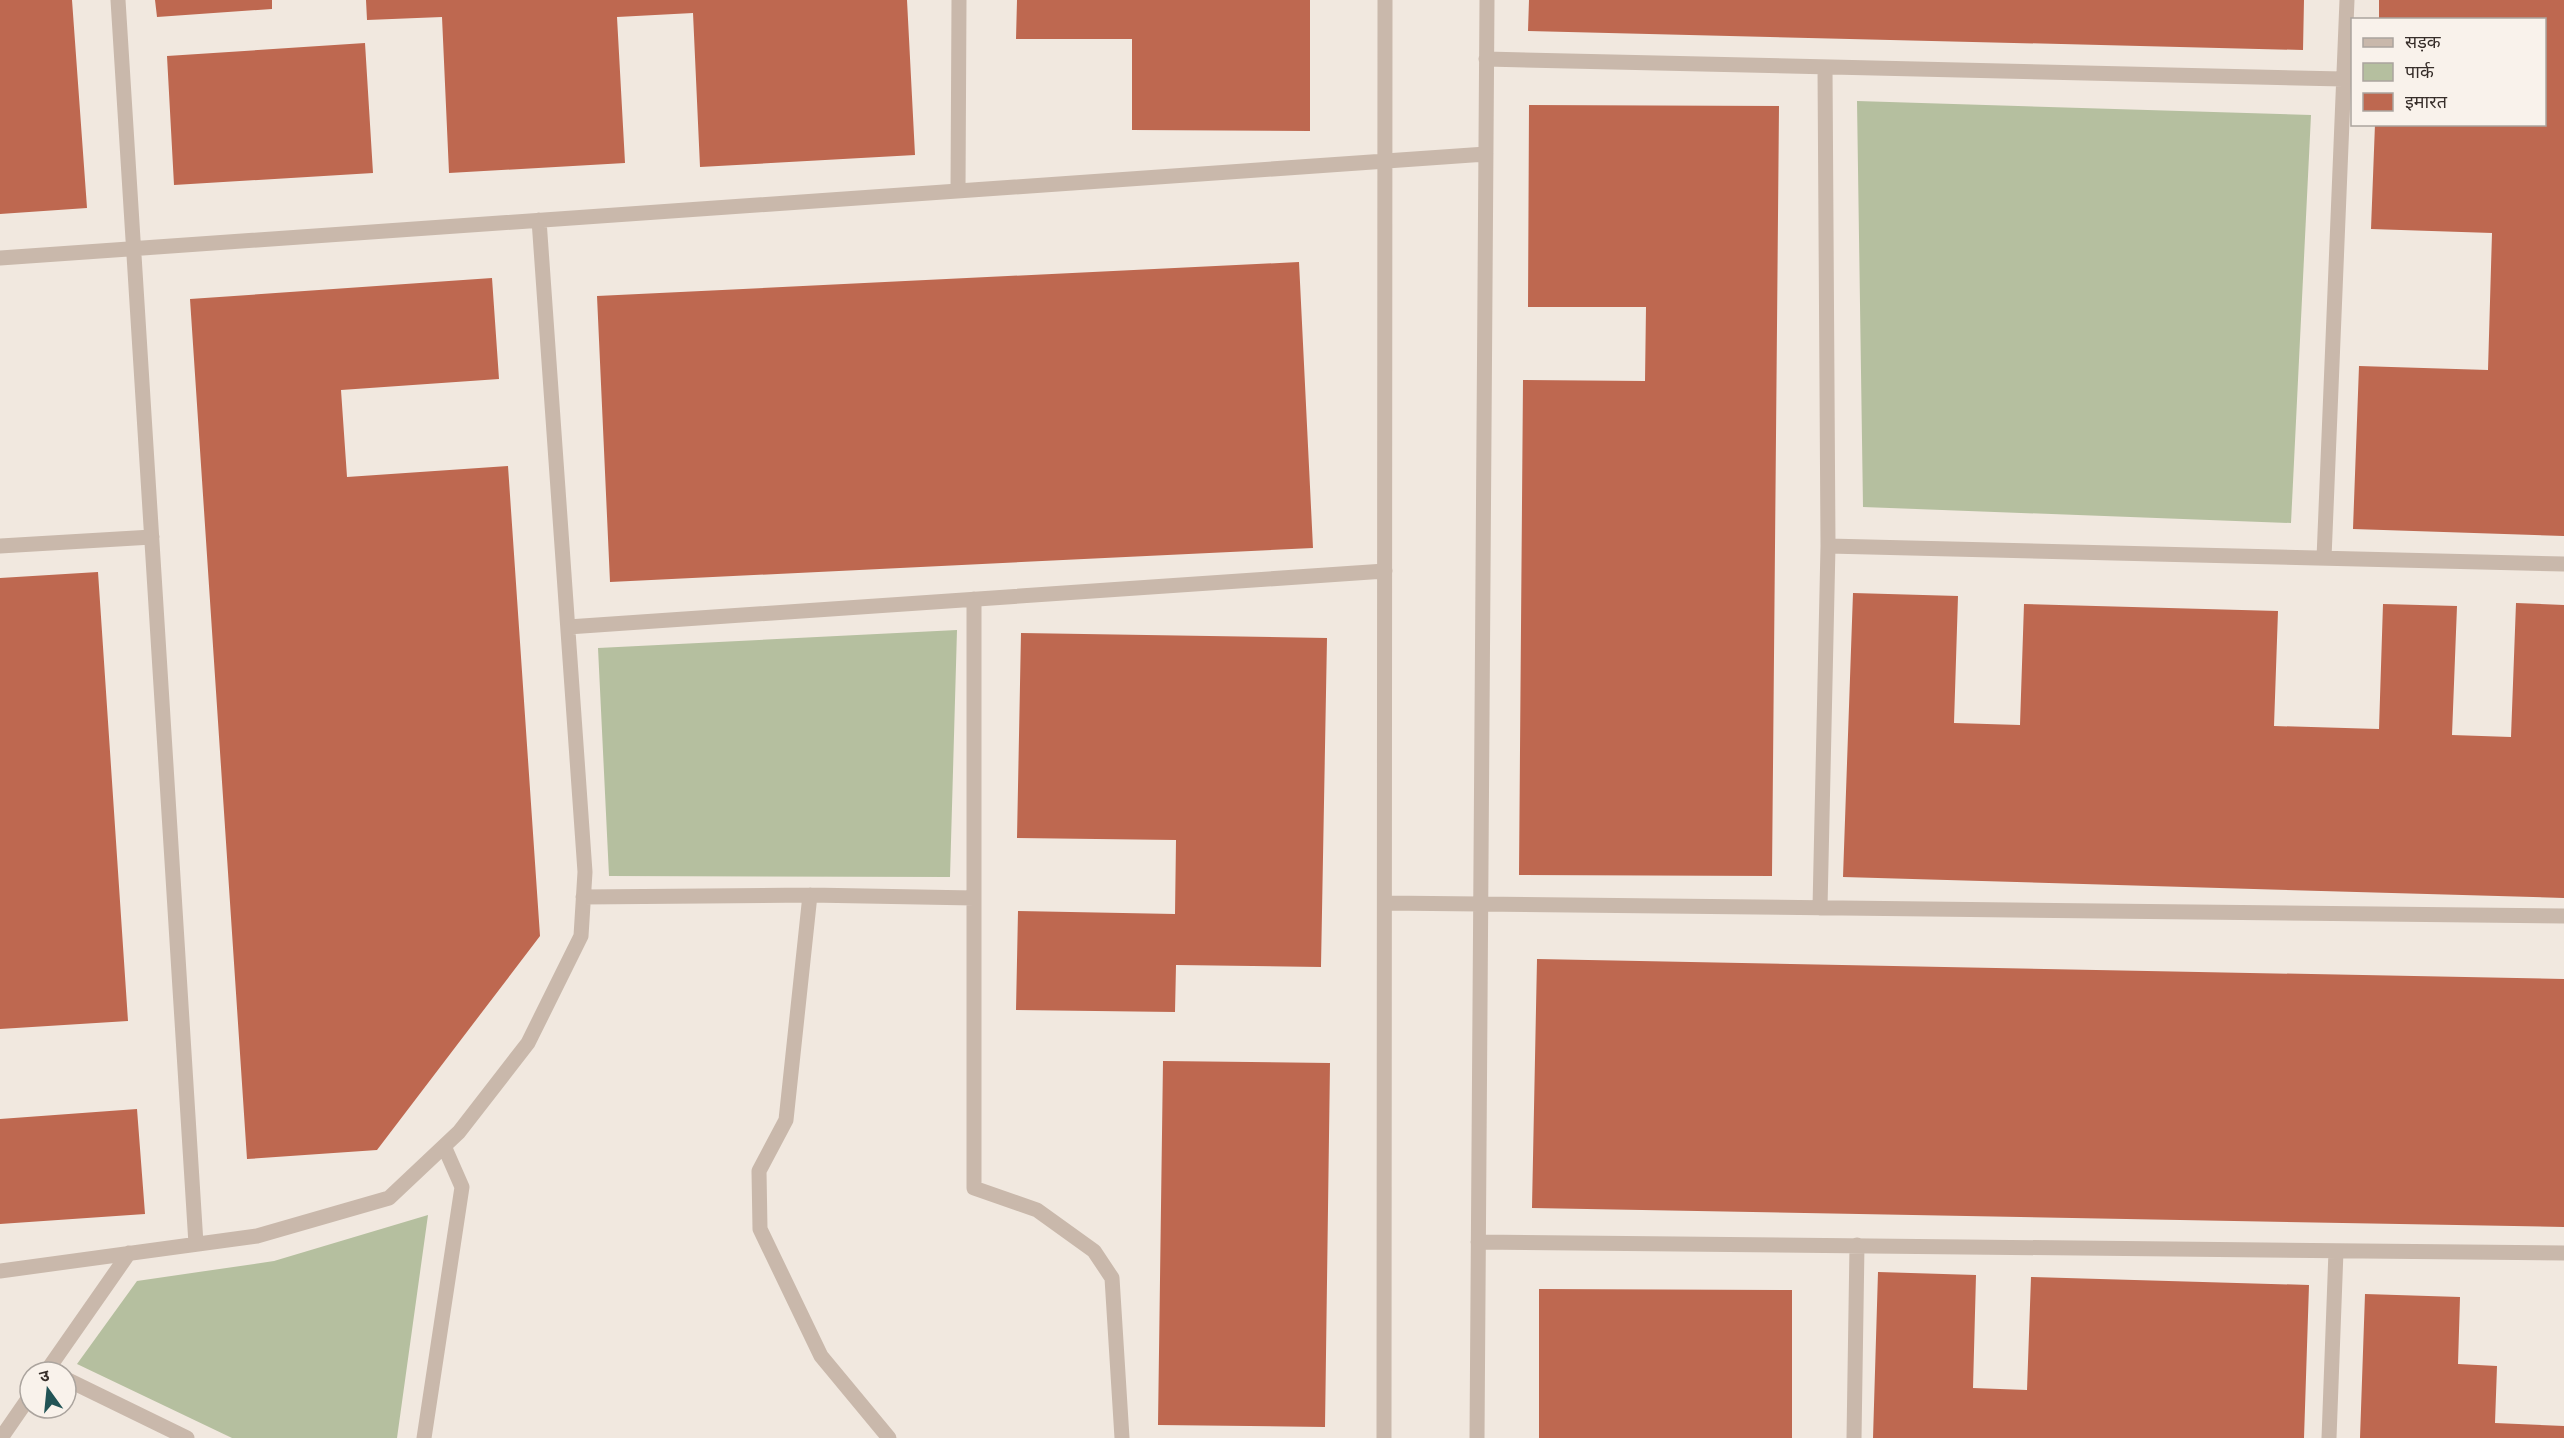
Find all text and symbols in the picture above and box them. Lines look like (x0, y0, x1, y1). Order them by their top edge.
legend (2351, 18, 2546, 126)
text: सड़क (2405, 30, 2442, 53)
text: पार्क (2405, 60, 2435, 83)
text: इमारत (2405, 90, 2448, 113)
north arrow (18, 1360, 78, 1420)
text: उ (37, 1364, 52, 1386)

